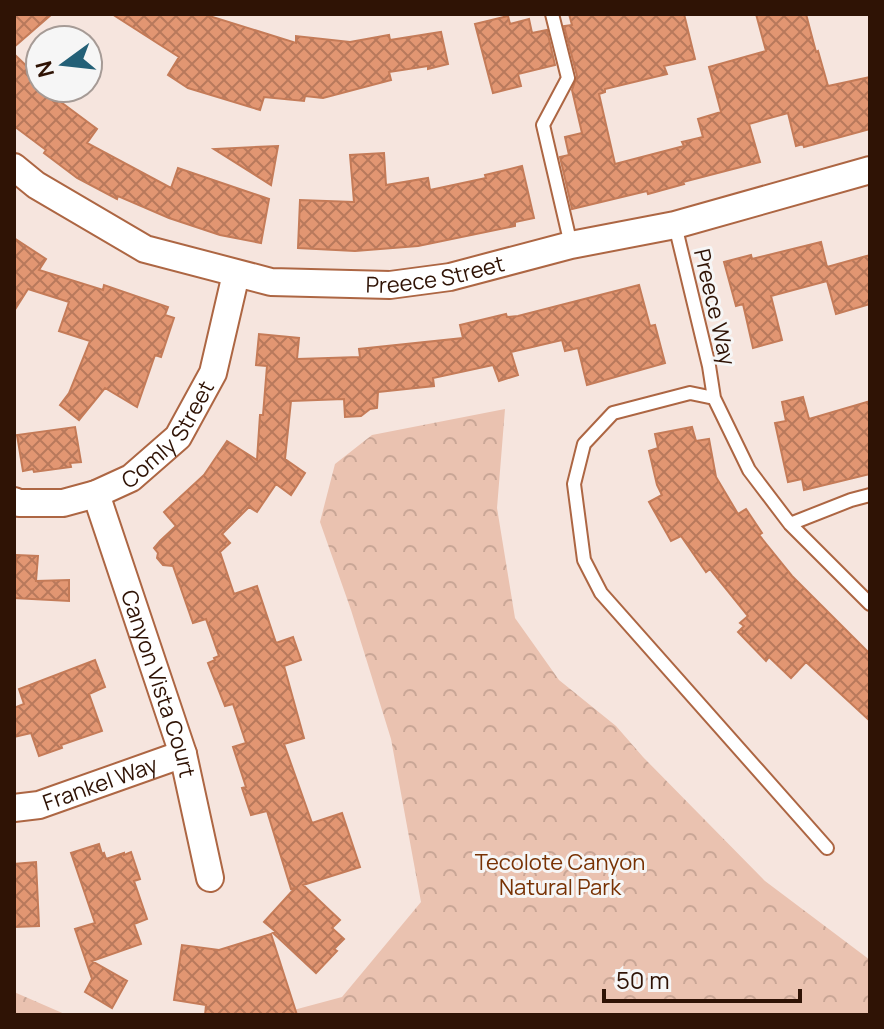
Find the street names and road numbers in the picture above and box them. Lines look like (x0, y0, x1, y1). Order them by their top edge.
street label: Preece Way (687, 246, 743, 369)
street label: Preece Street (365, 248, 508, 300)
street label: Comly Street (117, 375, 221, 495)
street label: Canyon Vista Court (114, 586, 203, 781)
street label: Frankel Way (39, 749, 162, 817)

